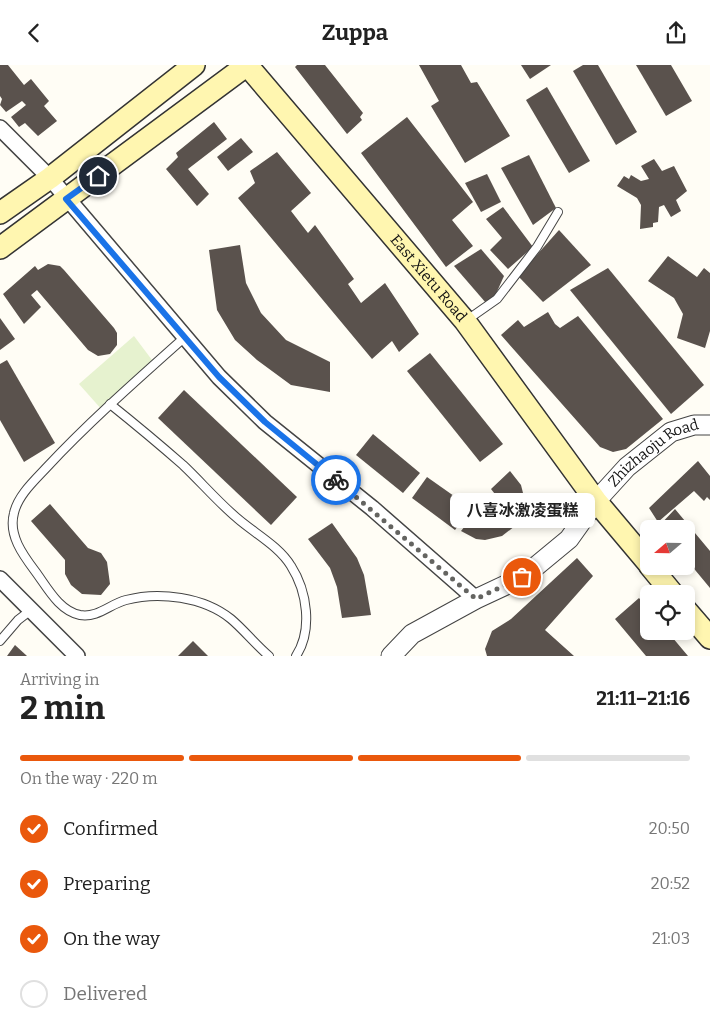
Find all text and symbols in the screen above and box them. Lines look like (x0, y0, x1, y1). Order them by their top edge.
icon: back (20, 19, 48, 47)
text: Zuppa (322, 19, 388, 46)
icon: share (662, 19, 690, 47)
pin (77, 155, 119, 197)
icon: home (84, 162, 112, 190)
street label: East Xietu Road (386, 231, 471, 326)
street label: Zhizhaoju Road (604, 415, 701, 491)
courier (311, 455, 361, 505)
icon: bike (322, 466, 350, 494)
callout: 八喜冰激凌蛋糕 (450, 492, 594, 527)
text: 八喜冰激凌蛋糕 (466, 501, 579, 520)
north arrow (640, 520, 695, 575)
map controls (640, 520, 695, 640)
pin (501, 556, 543, 598)
icon: bag (508, 563, 536, 591)
button: locate (640, 585, 695, 640)
text: Arriving in (20, 670, 99, 689)
text: 21:11–21:16 (596, 687, 690, 710)
text: 2 min (20, 689, 105, 727)
text: On the way · 220 m (20, 769, 158, 788)
icon: check (20, 815, 48, 843)
text: Confirmed (63, 817, 158, 840)
text: 20:50 (649, 819, 690, 838)
icon: check (20, 870, 48, 898)
text: Preparing (63, 872, 151, 895)
text: 20:52 (651, 874, 690, 893)
icon: check (20, 925, 48, 953)
text: On the way (63, 927, 160, 950)
text: 21:03 (652, 929, 690, 948)
text: Delivered (63, 982, 147, 1005)

